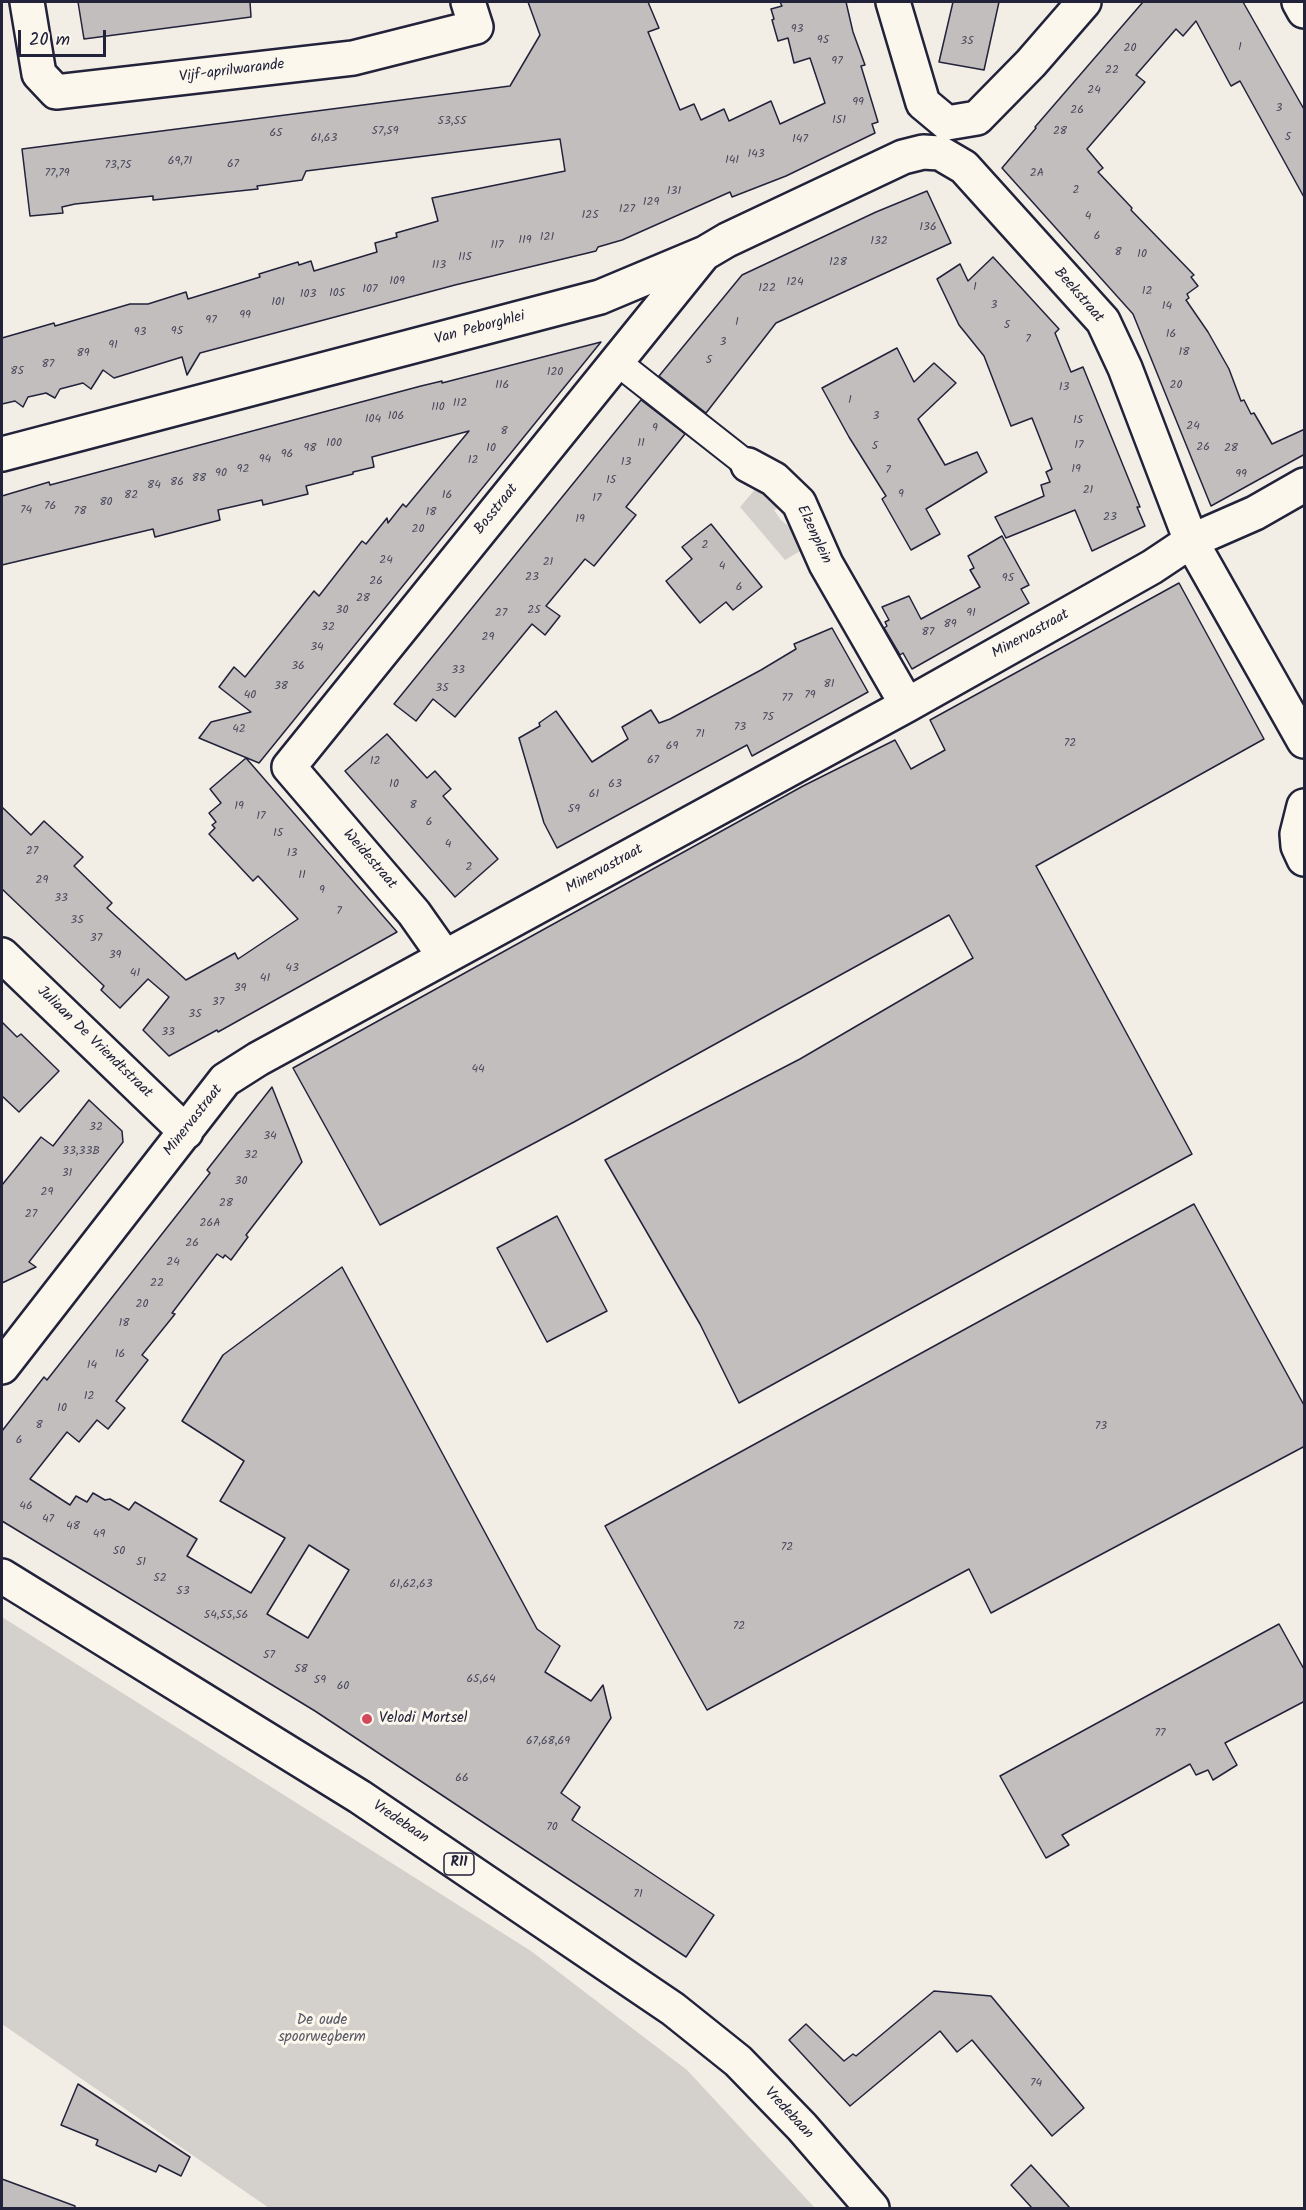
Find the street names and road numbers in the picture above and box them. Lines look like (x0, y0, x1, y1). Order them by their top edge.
street label: Vijf-aprilwarande (178, 57, 286, 87)
street label: Beekstraat (1049, 265, 1107, 327)
street label: Van Peborghlei (433, 308, 527, 350)
street label: Bosstraat (471, 481, 523, 539)
street label: Elzenplein (792, 503, 834, 567)
street label: Minervastraat (989, 606, 1073, 664)
street label: Weidestraat (338, 826, 400, 894)
street label: Minervastraat (563, 841, 647, 899)
street label: Juliaan De Vriendtstraat (33, 983, 155, 1103)
street label: Minervastraat (161, 1082, 227, 1160)
street label: Vredebaan (368, 1798, 432, 1848)
road number: R11 (444, 1853, 474, 1875)
street label: Vredebaan (760, 2085, 816, 2143)

